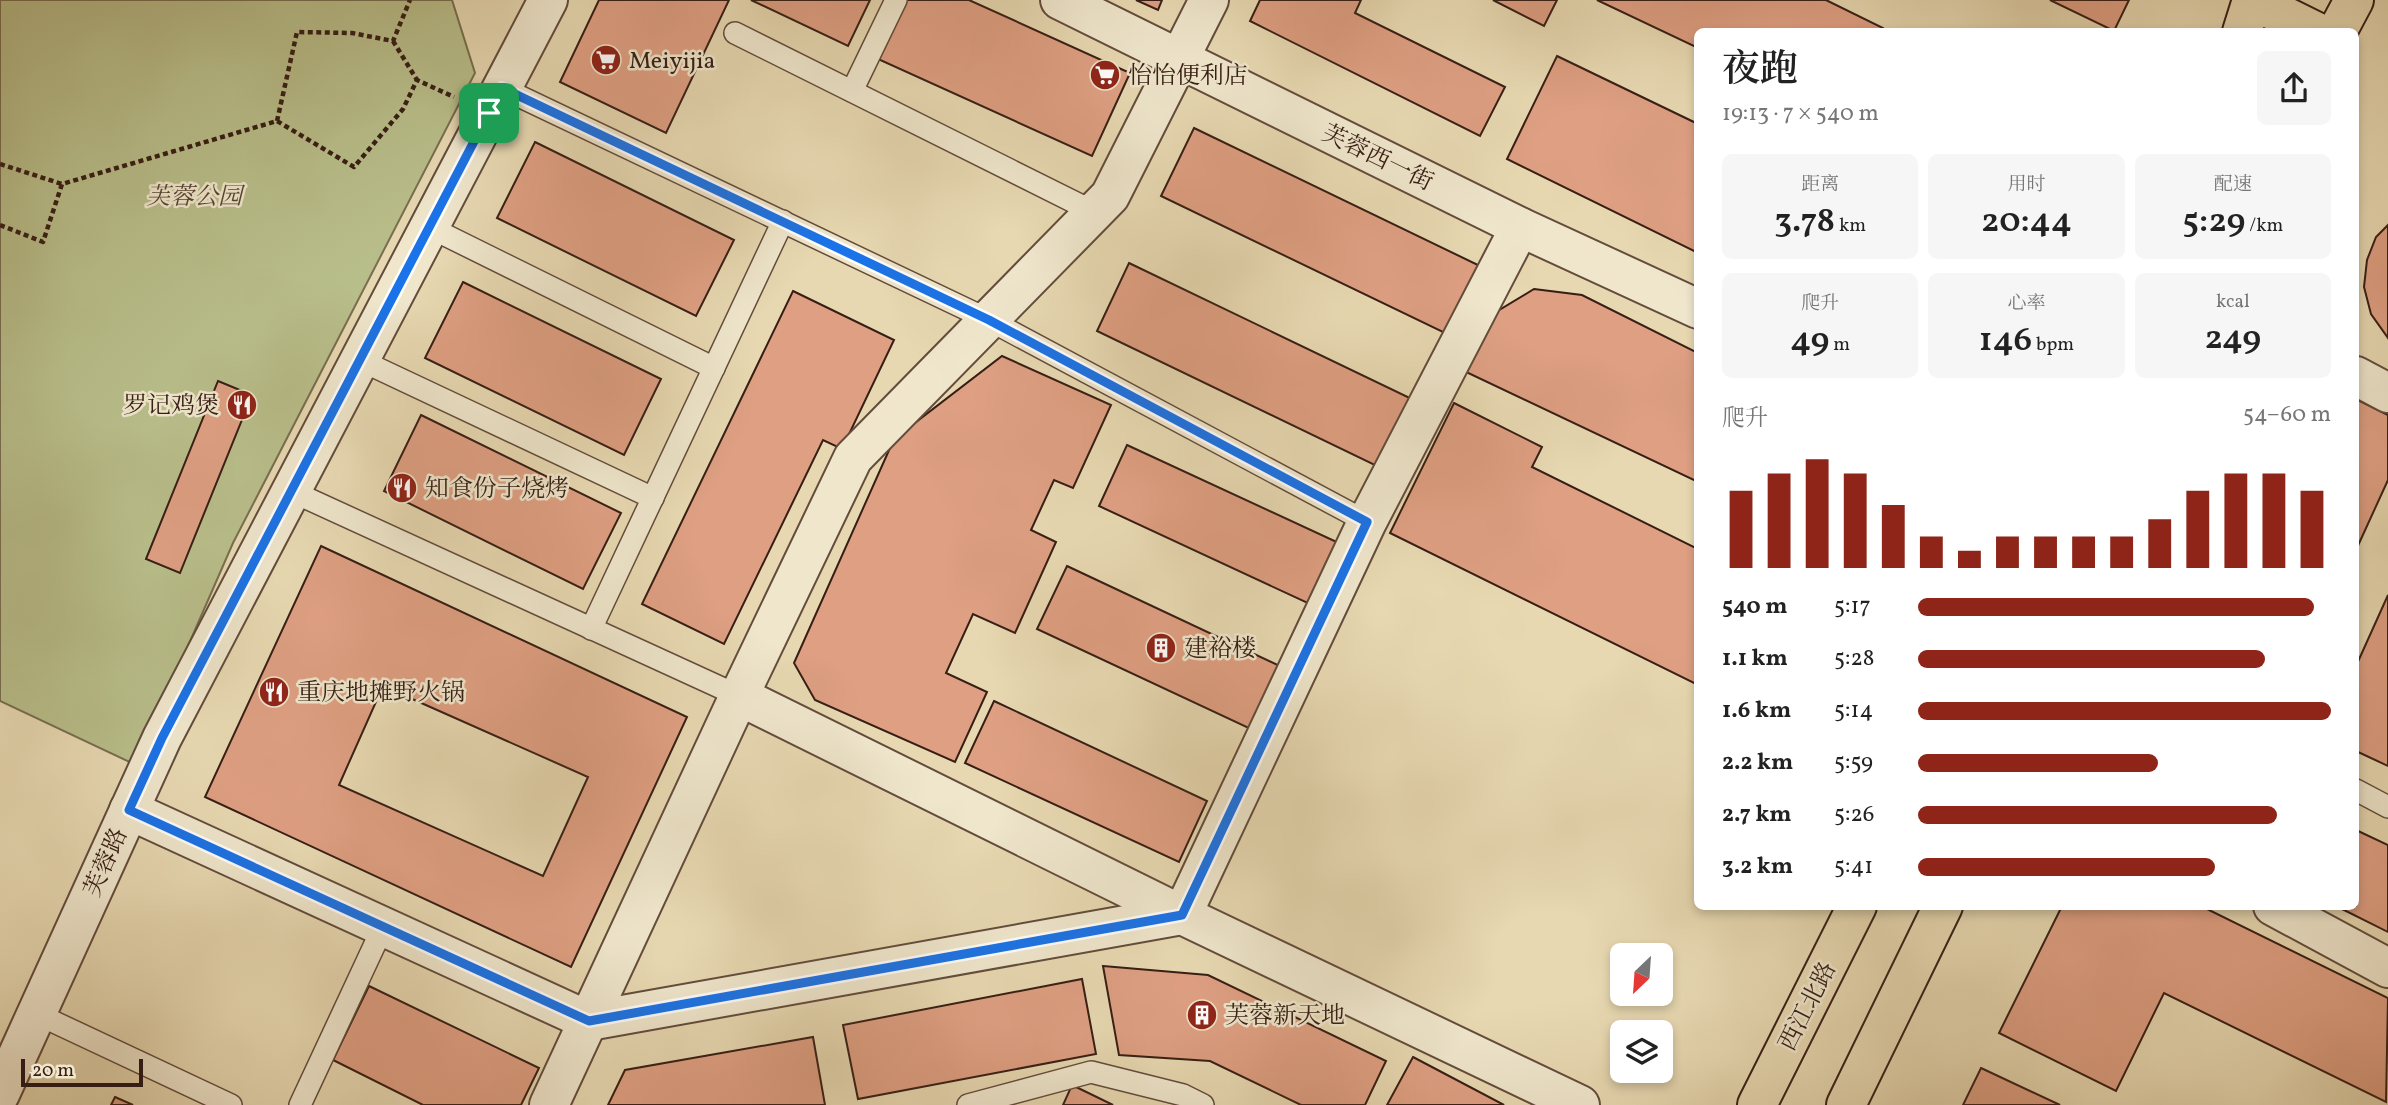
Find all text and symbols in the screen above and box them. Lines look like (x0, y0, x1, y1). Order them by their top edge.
supermarket icon: Meiyijia (589, 43, 623, 77)
place label: Meiyijia (629, 45, 715, 79)
text: 夜跑 (1722, 45, 1798, 98)
button: share (2257, 51, 2331, 125)
supermarket icon: 怡怡便利店 (1088, 58, 1122, 92)
place label: 怡怡便利店 (1128, 60, 1248, 94)
pin (459, 83, 519, 143)
icon: arrive (470, 94, 508, 132)
text: 19:13 · 7 × 540 m (1722, 98, 1879, 130)
street label: 芙蓉西一街 (1316, 117, 1439, 200)
text: 距离 (1801, 172, 1839, 198)
text: 用时 (2007, 172, 2046, 198)
text: 配速 (2214, 172, 2252, 198)
park label: 芙蓉公园 (146, 181, 246, 215)
text: 3.78 (1774, 198, 1835, 246)
text: 20:44 (1981, 198, 2072, 246)
text: 5:29 (2182, 198, 2245, 246)
text: km (1835, 213, 1866, 239)
text: /km (2245, 213, 2283, 239)
text: kcal (2216, 289, 2250, 315)
text: 爬升 (1801, 291, 1839, 317)
text: 心率 (2007, 291, 2046, 317)
text: 249 (2204, 315, 2261, 363)
text: 49 (1790, 317, 1829, 365)
text: 146 (1979, 317, 2032, 365)
text: m (1829, 332, 1850, 358)
text: bpm (2032, 332, 2074, 358)
restaurant icon: 罗记鸡煲 (225, 388, 259, 422)
place label: 罗记鸡煲 (123, 390, 219, 424)
text: 54–60 m (2243, 399, 2331, 431)
text: 爬升 (1722, 403, 1768, 435)
restaurant icon: 知食份子烧烤 (385, 471, 419, 505)
place label: 知食份子烧烤 (425, 473, 569, 507)
text: 540 m (1722, 591, 1788, 623)
text: 5:17 (1834, 591, 1871, 623)
building icon: 建裕楼 (1144, 631, 1178, 665)
place label: 建裕楼 (1184, 633, 1256, 667)
text: 1.1 km (1722, 643, 1788, 675)
text: 5:28 (1834, 643, 1875, 675)
restaurant icon: 重庆地摊野火锅 (257, 675, 291, 709)
place label: 重庆地摊野火锅 (297, 677, 465, 711)
text: 1.6 km (1722, 695, 1791, 727)
text: 5:14 (1834, 695, 1873, 727)
text: 2.2 km (1722, 747, 1793, 779)
text: 5:59 (1834, 747, 1873, 779)
text: 2.7 km (1722, 799, 1792, 831)
text: 5:26 (1834, 799, 1874, 831)
street label: 芙蓉路 (77, 823, 137, 903)
text: 3.2 km (1722, 851, 1793, 883)
text: 5:41 (1834, 851, 1873, 883)
north arrow (1610, 943, 1673, 1006)
map controls (1610, 943, 1673, 1083)
street label: 西江北路 (1772, 956, 1846, 1057)
building icon: 芙蓉新天地 (1185, 998, 1219, 1032)
place label: 芙蓉新天地 (1225, 1000, 1345, 1034)
button: layers (1610, 1020, 1673, 1083)
scale bar (21, 1056, 144, 1088)
text: 20 m (32, 1058, 74, 1084)

